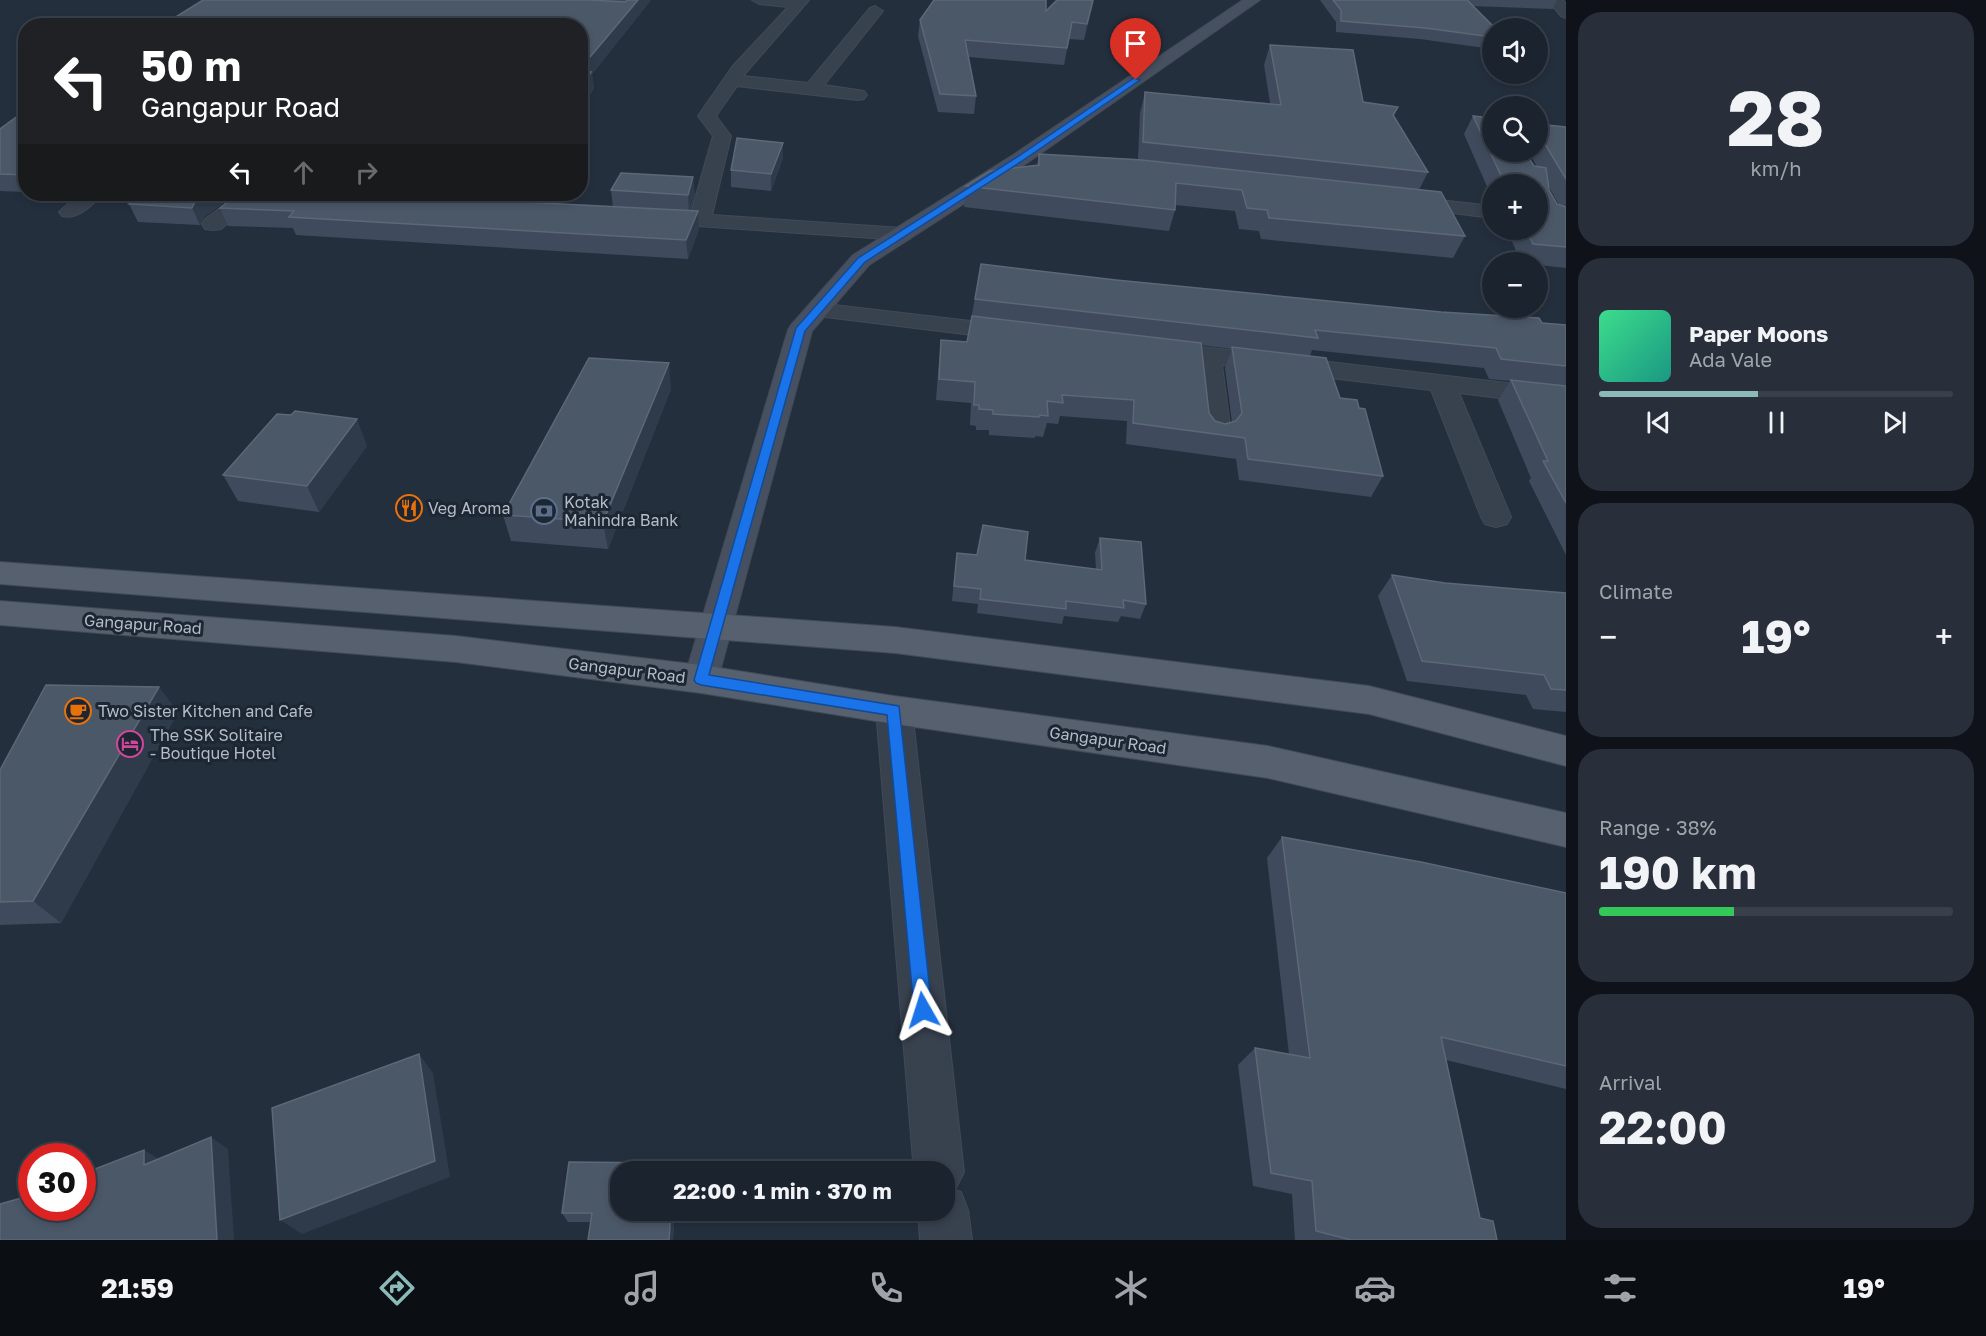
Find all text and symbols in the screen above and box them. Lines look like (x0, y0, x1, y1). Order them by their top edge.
pin (1110, 18, 1161, 80)
map controls (1482, 18, 1548, 318)
button: sound (1482, 18, 1548, 84)
icon: arrive (1119, 27, 1152, 60)
text: 50 m (141, 40, 241, 90)
icon: left (42, 42, 120, 120)
text: 28 (1727, 70, 1825, 163)
text: Gangapur Road (141, 91, 340, 123)
button: search (1482, 96, 1548, 162)
icon: left (224, 156, 257, 189)
icon: ahead (287, 156, 320, 189)
icon: right (350, 156, 383, 189)
text: km/h (1751, 156, 1801, 180)
button: + (1482, 174, 1548, 240)
button: − (1482, 252, 1548, 318)
text: Paper Moons (1689, 320, 1828, 347)
text: Ada Vale (1689, 347, 1772, 371)
icon: previous (1642, 406, 1675, 439)
icon: pause (1760, 406, 1793, 439)
icon: next (1878, 406, 1911, 439)
place label: Kotak Mahindra Bank (564, 492, 678, 530)
restaurant icon: Veg Aroma (394, 493, 424, 523)
bank icon: Kotak Mahindra Bank (529, 496, 559, 526)
place label: Veg Aroma (428, 498, 510, 518)
text: Climate (1599, 579, 1673, 603)
text: 19° (1741, 609, 1811, 663)
street label: Gangapur Road (83, 610, 203, 638)
text: − (1599, 617, 1617, 656)
text: + (1935, 617, 1953, 656)
street label: Gangapur Road (567, 653, 687, 687)
cafe icon: Two Sister Kitchen and Cafe (63, 696, 93, 726)
place label: Two Sister Kitchen and Cafe (98, 701, 313, 721)
street label: Gangapur Road (1048, 722, 1168, 758)
place label: The SSK Solitaire - Boutique Hotel (150, 725, 283, 763)
hotel icon: The SSK Solitaire - Boutique Hotel (115, 729, 145, 759)
text: Range · 38% (1599, 815, 1717, 839)
text: 190 km (1599, 845, 1757, 899)
position arrow (891, 978, 955, 1042)
text: Arrival (1599, 1070, 1662, 1094)
text: 22:00 (1599, 1100, 1727, 1154)
speed limit sign: 30 (18, 1143, 96, 1221)
text: 22:00 · 1 min · 370 m (673, 1177, 892, 1204)
icon: directions (376, 1267, 418, 1309)
icon: music (621, 1267, 663, 1309)
icon: phone (865, 1267, 907, 1309)
icon: climate (1110, 1267, 1152, 1309)
icon: car (1354, 1267, 1396, 1309)
icon: filters (1599, 1267, 1641, 1309)
text: 21:59 (101, 1272, 174, 1304)
text: 19° (1843, 1272, 1885, 1304)

